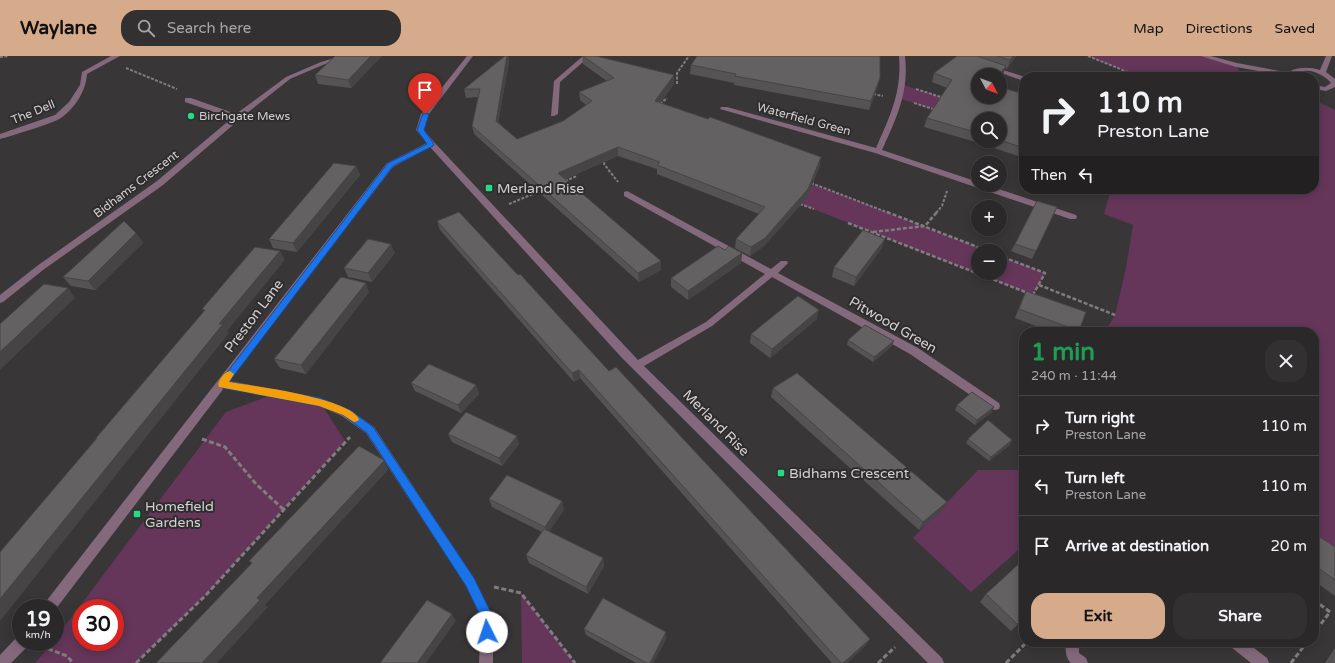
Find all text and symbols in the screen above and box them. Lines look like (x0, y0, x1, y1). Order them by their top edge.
search box (121, 10, 401, 46)
text: Waylane (20, 17, 97, 39)
icon: search (135, 17, 157, 39)
text: Search here (167, 19, 251, 37)
text: Map (1133, 20, 1164, 37)
text: Directions (1186, 20, 1253, 37)
text: Saved (1275, 20, 1315, 37)
north arrow (971, 68, 1007, 104)
map controls (971, 68, 1007, 280)
pin (408, 73, 442, 114)
icon: arrive (414, 79, 436, 101)
text: 110 m (1097, 86, 1183, 120)
icon: right (1031, 88, 1083, 140)
street label: The Dell (9, 97, 57, 127)
street label: Waterfield Green (756, 100, 852, 138)
place label: Birchgate Mews (199, 109, 291, 123)
marker: Birchgate Mews (186, 111, 196, 121)
button: search (971, 112, 1007, 148)
text: Preston Lane (1097, 120, 1209, 142)
street label: Bidhams Crescent (91, 147, 182, 221)
button: layers (971, 156, 1007, 192)
icon: left (1075, 164, 1097, 186)
text: Then (1031, 166, 1067, 184)
place label: Merland Rise (497, 180, 584, 197)
marker: Merland Rise (484, 183, 494, 193)
button: + (971, 200, 1007, 236)
button: − (971, 244, 1007, 280)
street label: Preston Lane (221, 276, 287, 356)
street label: Pitwood Green (846, 293, 940, 357)
text: 1 min (1031, 338, 1095, 367)
button: close (1265, 340, 1307, 382)
text: 240 m · 11:44 (1031, 368, 1117, 384)
street label: Merland Rise (679, 386, 753, 460)
text: Turn right (1065, 409, 1135, 427)
icon: right (1031, 415, 1053, 437)
text: 110 m (1261, 417, 1307, 435)
text: Preston Lane (1065, 427, 1146, 443)
place label: Bidhams Crescent (789, 465, 910, 482)
marker: Bidhams Crescent (776, 468, 786, 478)
text: Turn left (1065, 469, 1125, 487)
icon: left (1031, 475, 1053, 497)
text: 110 m (1261, 477, 1307, 495)
text: Preston Lane (1065, 487, 1146, 503)
place label: Homefield Gardens (145, 498, 214, 531)
marker: Homefield Gardens (132, 509, 142, 519)
icon: arrive (1031, 535, 1053, 557)
text: Arrive at destination (1065, 537, 1209, 555)
text: 20 m (1270, 537, 1307, 555)
button: Exit (1031, 593, 1165, 639)
button: Share (1173, 593, 1307, 639)
speed limit sign: 30 (72, 599, 124, 651)
text: 19 (25, 608, 51, 632)
position arrow (466, 611, 508, 653)
text: km/h (25, 629, 51, 641)

